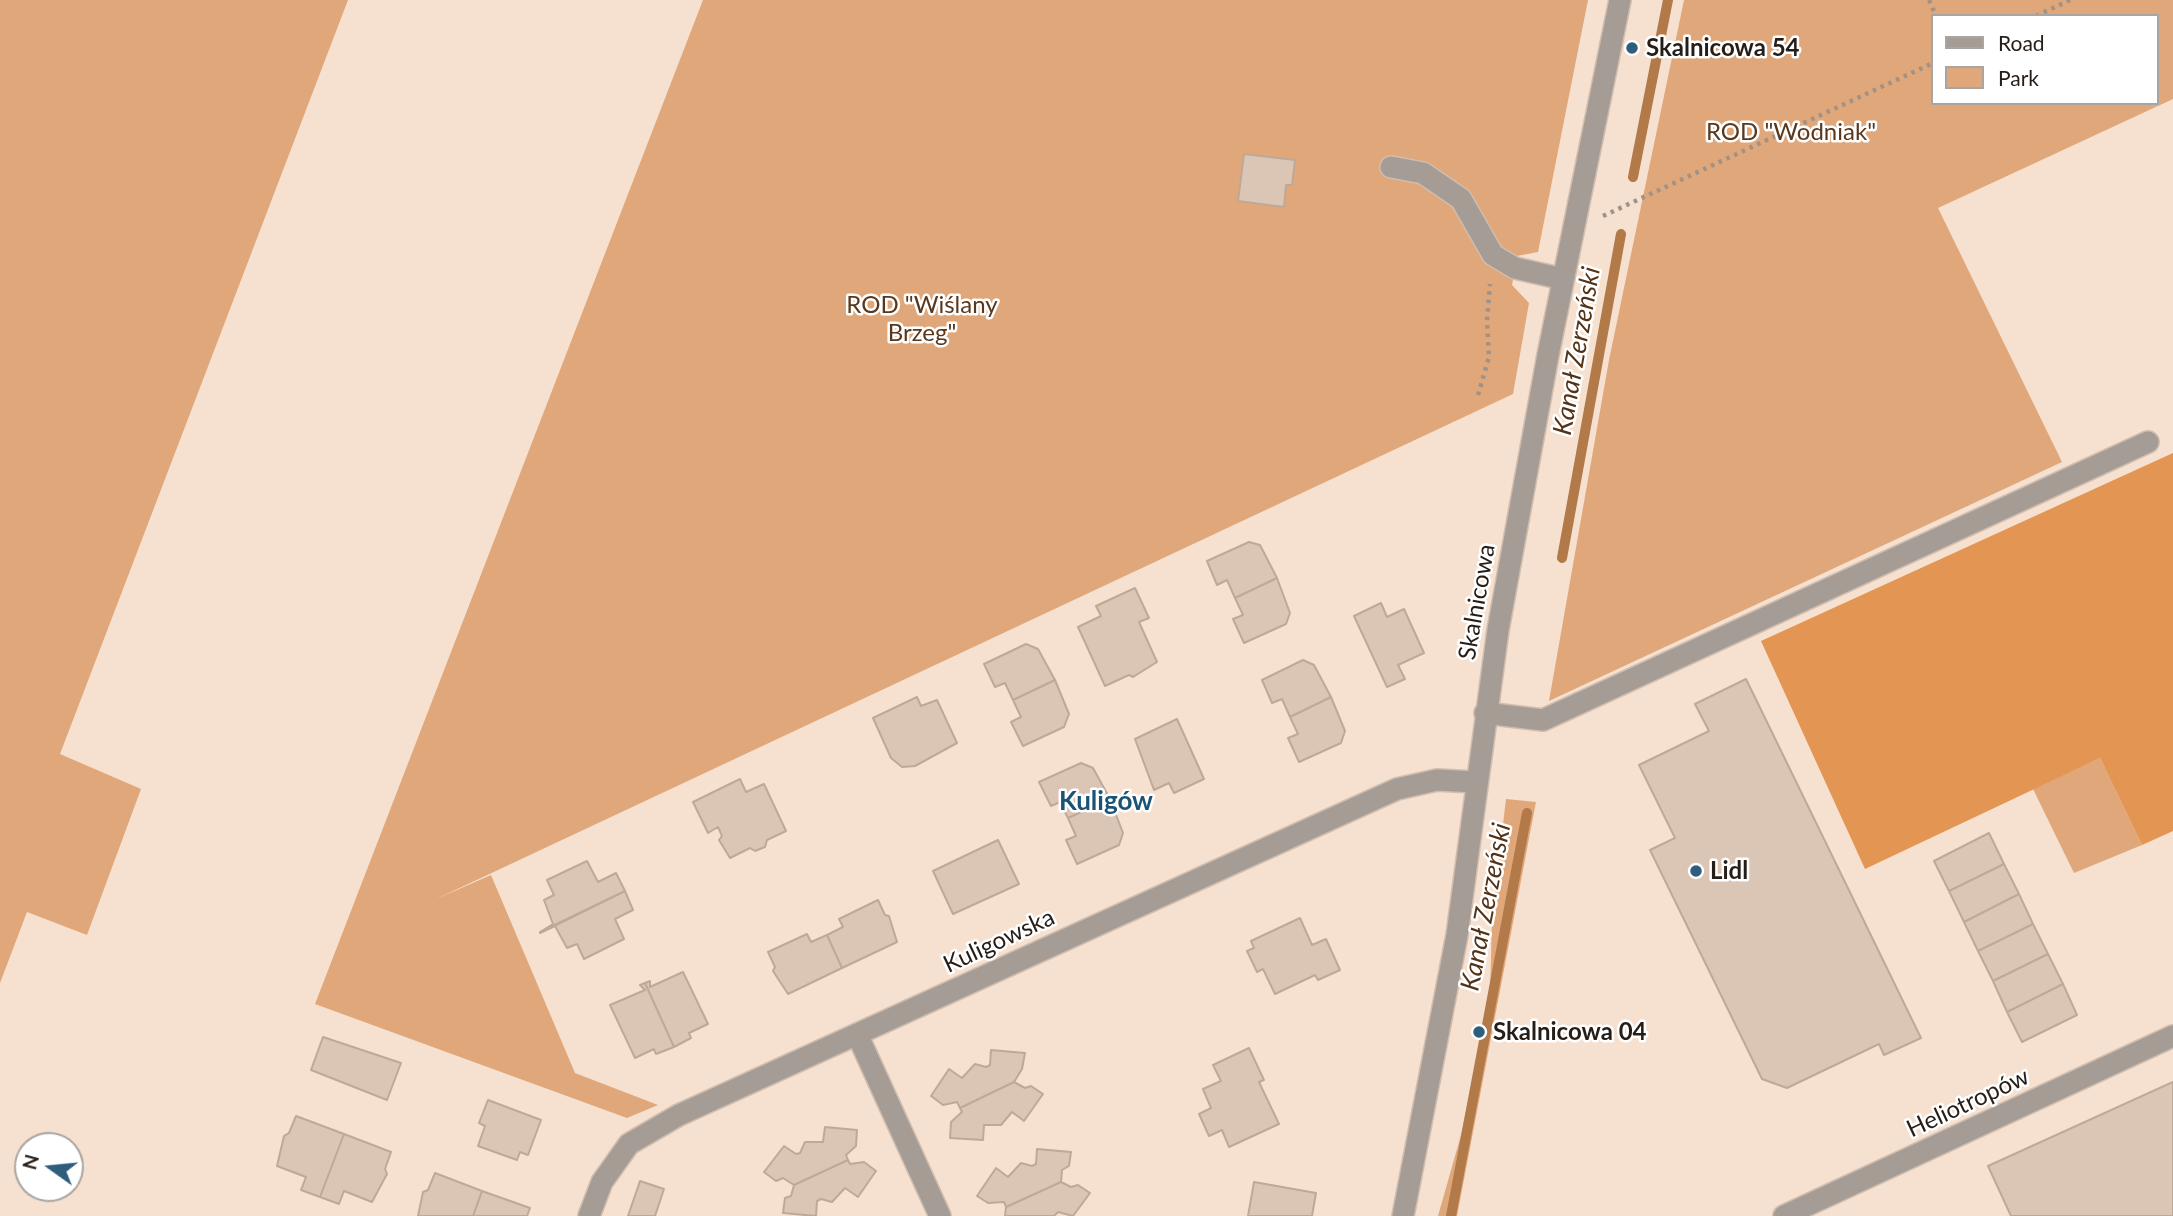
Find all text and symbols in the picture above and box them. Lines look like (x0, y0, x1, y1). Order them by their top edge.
legend (1932, 14, 2159, 105)
text: Road (1998, 30, 2045, 55)
place label: Skalnicowa 54 (1646, 34, 1799, 62)
marker: Skalnicowa 54 (1624, 40, 1640, 56)
text: Park (1998, 65, 2039, 90)
park label: ROD "Wodniak" (1706, 118, 1876, 146)
water label: Kanał Zerzeński (1547, 264, 1607, 438)
park label: ROD "Wiślany Brzeg" (846, 291, 998, 347)
street label: Skalnicowa (1453, 542, 1501, 662)
district label: Kuligów (1059, 786, 1153, 818)
water label: Kanał Zerzeński (1454, 821, 1518, 993)
place label: Lidl (1710, 857, 1748, 885)
marker: Lidl (1688, 863, 1704, 879)
street label: Kuligowska (939, 903, 1059, 979)
place label: Skalnicowa 04 (1493, 1018, 1646, 1046)
marker: Skalnicowa 04 (1471, 1024, 1487, 1040)
street label: Heliotropów (1902, 1062, 2034, 1144)
north arrow (14, 1132, 84, 1202)
text: N (17, 1152, 43, 1172)

